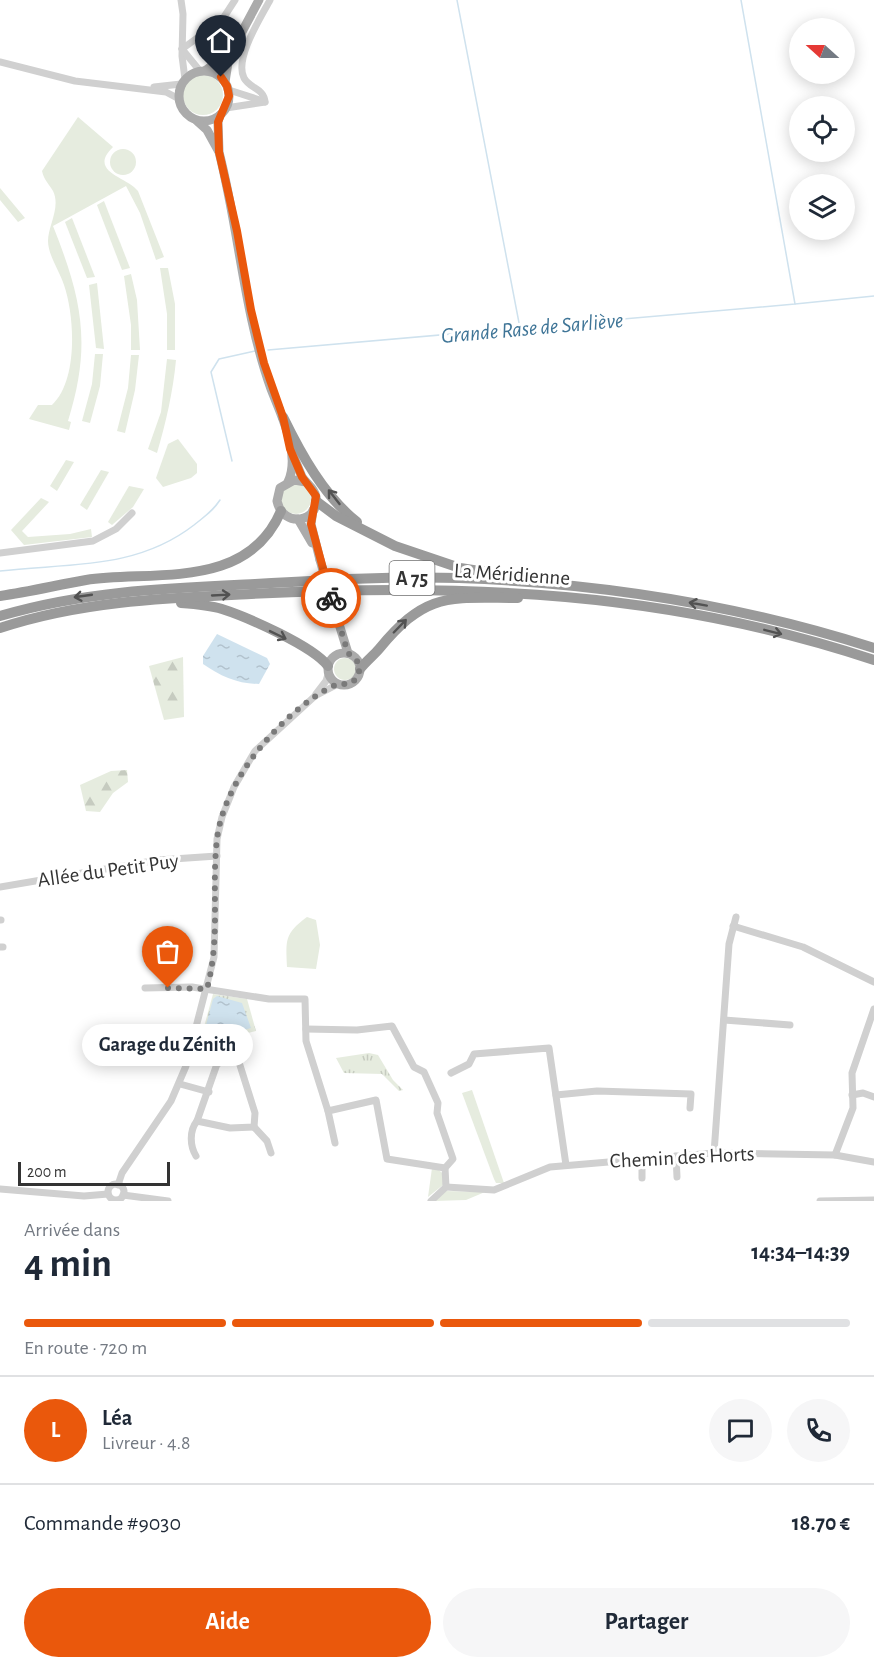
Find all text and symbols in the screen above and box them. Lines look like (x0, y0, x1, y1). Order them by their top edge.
pin (195, 15, 246, 77)
north arrow (789, 18, 855, 84)
map controls (789, 18, 855, 240)
icon: home (204, 24, 237, 57)
button: locate (789, 96, 855, 162)
button: layers (789, 174, 855, 240)
water label: Grande Rase de Sarliève (440, 309, 624, 347)
one-way arrow (327, 490, 340, 506)
street label: La Méridienne (453, 560, 571, 589)
road number: A 75 (390, 561, 434, 595)
courier (301, 568, 361, 628)
icon: bike (315, 582, 348, 615)
one-way arrow (210, 590, 230, 601)
one-way arrow (73, 591, 93, 602)
one-way arrow (689, 598, 708, 609)
one-way arrow (392, 618, 407, 633)
one-way arrow (763, 627, 782, 638)
one-way arrow (268, 629, 286, 641)
street label: Allée du Petit Puy (36, 850, 180, 891)
pin (142, 926, 193, 988)
icon: bag (151, 935, 184, 968)
callout: Garage du Zénith (82, 1024, 254, 1066)
text: Garage du Zénith (99, 1035, 236, 1055)
street label: Chemin des Horts (609, 1143, 755, 1172)
scale bar (18, 1159, 170, 1186)
text: 200 m (27, 1164, 67, 1180)
text: Arrivée dans (24, 1220, 120, 1240)
text: 14:34–14:39 (751, 1241, 850, 1263)
text: 4 min (24, 1245, 112, 1284)
text: En route · 720 m (24, 1338, 147, 1358)
button: chat (709, 1399, 772, 1462)
button: phone (787, 1399, 850, 1462)
text: Léa (102, 1407, 132, 1429)
text: L (51, 1419, 60, 1441)
text: Livreur · 4.8 (102, 1433, 191, 1453)
text: Commande #9030 (24, 1512, 181, 1534)
text: 18.70 € (792, 1512, 850, 1534)
button: Aide (24, 1588, 431, 1657)
button: Partager (443, 1588, 850, 1657)

